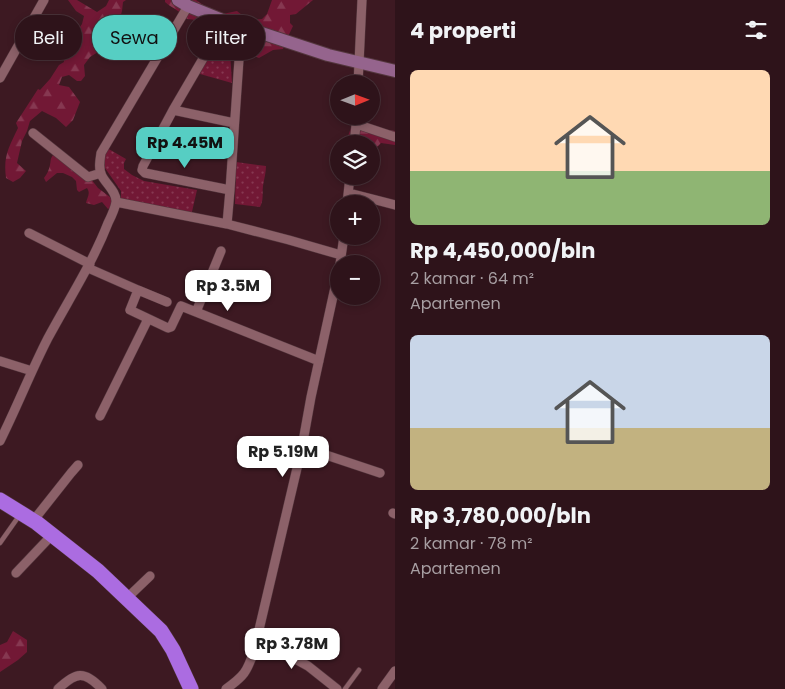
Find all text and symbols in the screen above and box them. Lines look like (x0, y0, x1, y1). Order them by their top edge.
chip: Beli (15, 15, 82, 60)
chip: Sewa (92, 15, 177, 60)
chip: Filter (187, 15, 265, 60)
text: 4 properti (410, 16, 516, 45)
icon: filters (742, 16, 770, 44)
north arrow (330, 75, 380, 125)
map controls (330, 75, 380, 305)
icon: home (545, 102, 635, 192)
pin: Rp 4.45M (133, 126, 237, 169)
text: Rp 4.45M (147, 131, 223, 154)
button: layers (330, 135, 380, 185)
button: + (330, 195, 380, 245)
text: Rp 4,450,000/bln (410, 236, 595, 265)
button: − (330, 255, 380, 305)
text: 2 kamar · 64 m² (410, 267, 534, 290)
pin: Rp 3.5M (182, 270, 274, 312)
text: Rp 3.5M (196, 274, 260, 297)
text: Apartemen (410, 292, 501, 315)
icon: home (545, 367, 635, 457)
pin: Rp 5.19M (231, 436, 335, 478)
text: Rp 5.19M (248, 440, 318, 463)
text: Rp 3,780,000/bln (410, 501, 591, 530)
text: 2 kamar · 78 m² (410, 532, 533, 555)
text: Apartemen (410, 557, 501, 580)
pin: Rp 3.78M (240, 628, 344, 670)
text: Rp 3.78M (256, 632, 328, 655)

